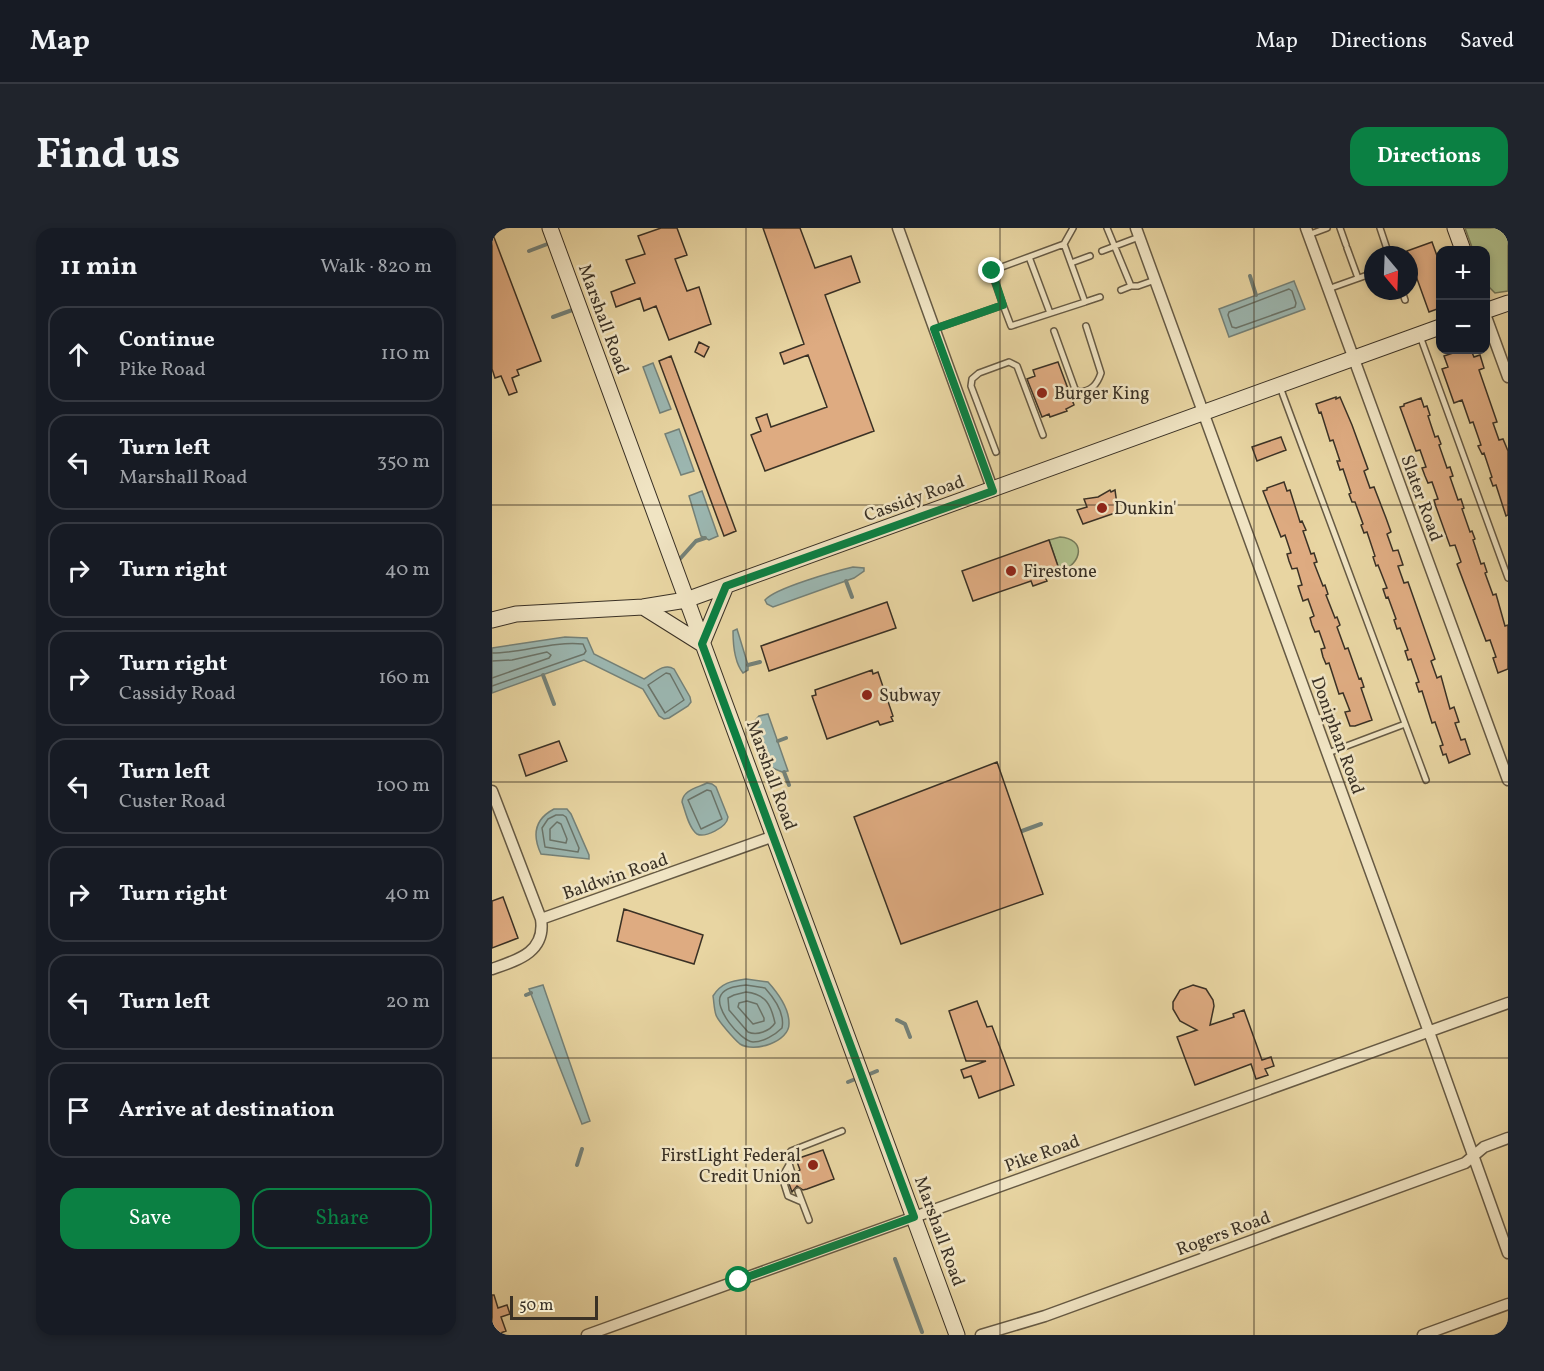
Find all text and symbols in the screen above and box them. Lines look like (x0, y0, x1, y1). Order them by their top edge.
text: Map (30, 22, 90, 61)
text: Map (1256, 27, 1298, 56)
text: Directions (1331, 27, 1427, 56)
text: Saved (1460, 27, 1514, 56)
text: Find us (36, 127, 180, 186)
button: Directions (1350, 127, 1508, 186)
north arrow (1364, 246, 1418, 300)
map controls (1436, 246, 1490, 354)
button: + (1436, 246, 1490, 300)
text: 11 min (60, 249, 138, 285)
text: Walk · 820 m (320, 253, 432, 281)
route end (978, 257, 1004, 283)
street label: Marshall Road (571, 261, 634, 378)
button: − (1436, 300, 1490, 354)
text: Continue (119, 325, 215, 356)
icon: ahead (62, 338, 95, 371)
text: 110 m (381, 340, 430, 368)
text: Pike Road (119, 356, 206, 384)
place label: Burger King (1054, 382, 1149, 407)
marker: Burger King (1035, 386, 1049, 400)
text: Turn left (119, 433, 210, 464)
icon: left (62, 446, 95, 479)
text: 350 m (377, 448, 430, 476)
street label: Slater Road (1393, 452, 1448, 545)
text: Marshall Road (119, 464, 248, 492)
street label: Cassidy Road (861, 470, 968, 529)
place label: Dunkin' (1114, 497, 1177, 522)
marker: Dunkin' (1095, 501, 1109, 515)
icon: right (62, 554, 95, 587)
text: Turn right (119, 555, 227, 586)
text: 40 m (385, 556, 430, 584)
place label: Firestone (1023, 560, 1097, 585)
marker: Firestone (1004, 564, 1018, 578)
text: Turn right (119, 649, 227, 680)
icon: right (62, 662, 95, 695)
text: 160 m (378, 664, 430, 692)
street label: Doniphan Road (1304, 673, 1369, 798)
text: Cassidy Road (119, 680, 236, 708)
place label: Subway (879, 684, 941, 709)
marker: Subway (860, 688, 874, 702)
street label: Marshall Road (739, 717, 802, 834)
text: Turn left (119, 757, 210, 788)
icon: left (62, 770, 95, 803)
text: 100 m (376, 772, 430, 800)
text: Custer Road (119, 788, 226, 816)
street label: Baldwin Road (559, 848, 672, 907)
icon: right (62, 878, 95, 911)
text: Turn right (119, 879, 227, 910)
text: 40 m (385, 880, 430, 908)
icon: left (62, 986, 95, 1019)
text: Turn left (119, 987, 210, 1018)
text: 20 m (386, 988, 430, 1016)
icon: arrive (62, 1094, 95, 1127)
text: Arrive at destination (119, 1095, 335, 1126)
street label: Pike Road (1001, 1129, 1084, 1180)
place label: FirstLight Federal Credit Union (661, 1144, 801, 1190)
marker: FirstLight Federal Credit Union (806, 1158, 820, 1172)
street label: Marshall Road (907, 1173, 970, 1290)
button: Save (60, 1188, 240, 1249)
button: Share (252, 1188, 432, 1249)
street label: Rogers Road (1173, 1206, 1274, 1263)
route start (725, 1266, 751, 1292)
scale bar (510, 1293, 598, 1320)
text: 50 m (519, 1295, 553, 1317)

